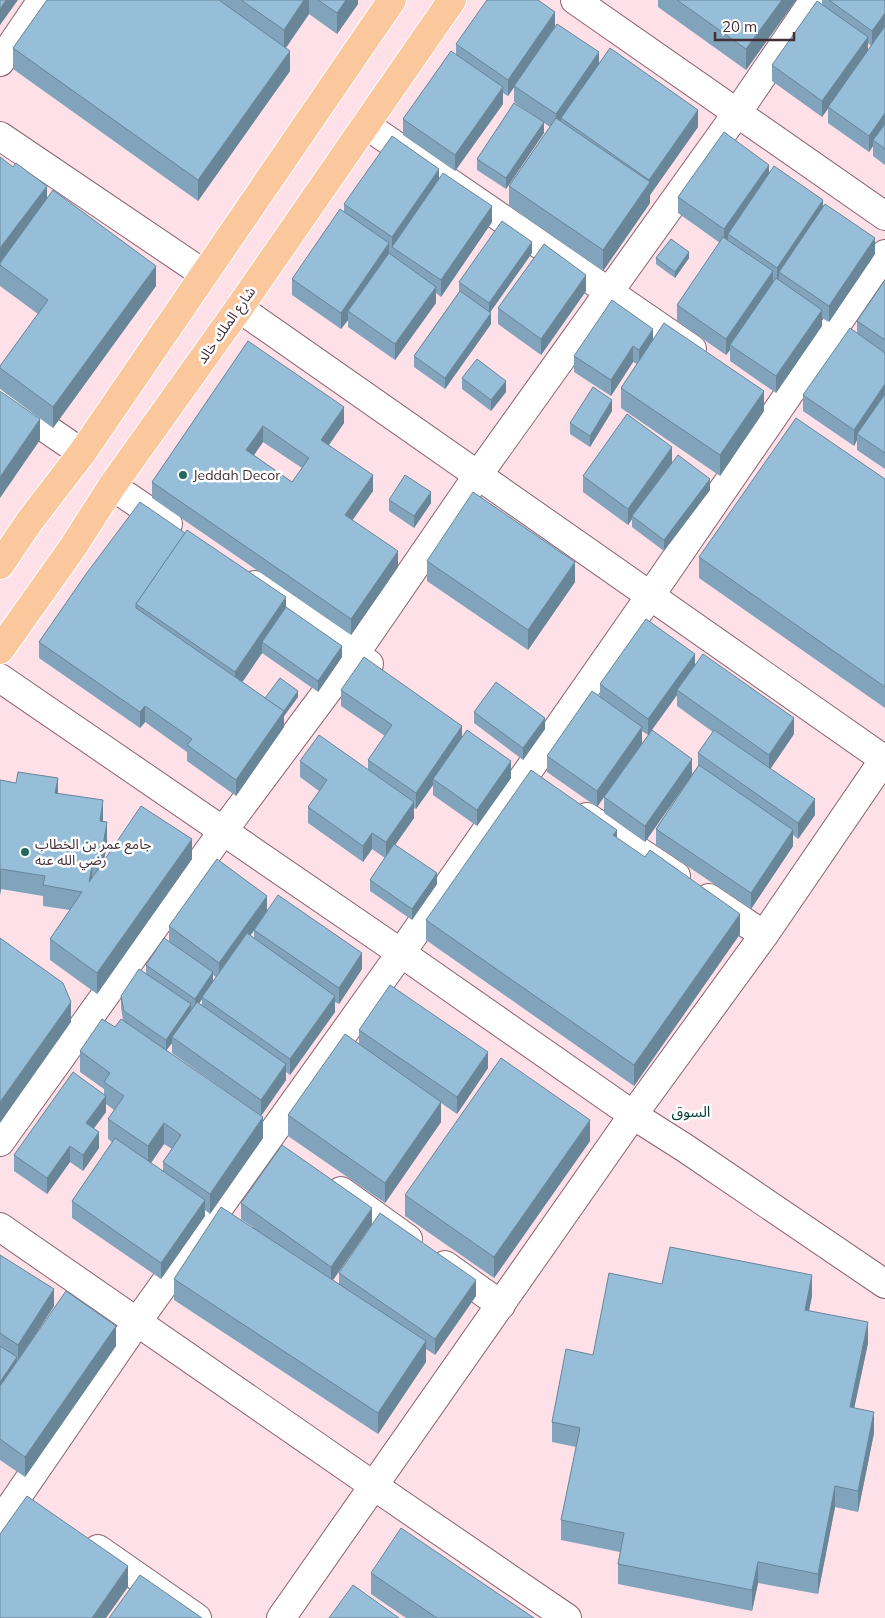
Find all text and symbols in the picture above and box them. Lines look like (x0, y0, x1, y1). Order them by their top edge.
scale bar (715, 10, 794, 42)
text: 20 m (722, 17, 757, 36)
street label: شارع الملك خالد (193, 283, 261, 368)
place label: Jeddah Decor (193, 466, 281, 484)
marker: Jeddah Decor (177, 469, 189, 481)
place label: جامع عمر بن الخطاب رضي الله عنه (35, 835, 152, 871)
marker: جامع عمر بن الخطاب رضي الله عنه (19, 846, 31, 858)
district label: السوق (672, 1102, 710, 1121)

